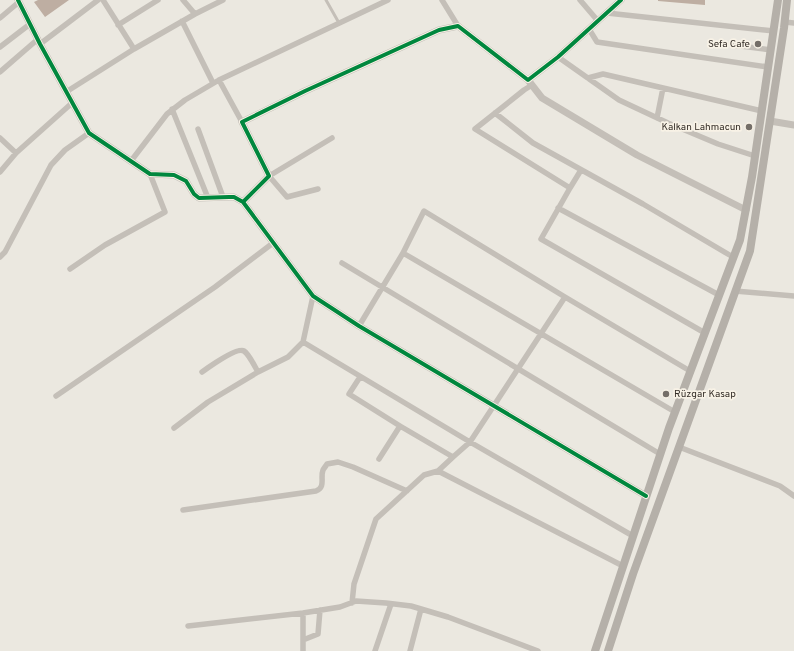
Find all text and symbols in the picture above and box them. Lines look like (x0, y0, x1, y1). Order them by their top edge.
place label: Sefa Cafe (708, 38, 750, 51)
marker: Sefa Cafe (753, 39, 763, 49)
place label: Kalkan Lahmacun (661, 121, 741, 134)
marker: Kalkan Lahmacun (744, 122, 754, 132)
place label: Rüzgar Kasap (674, 388, 736, 401)
marker: Rüzgar Kasap (661, 389, 671, 399)

